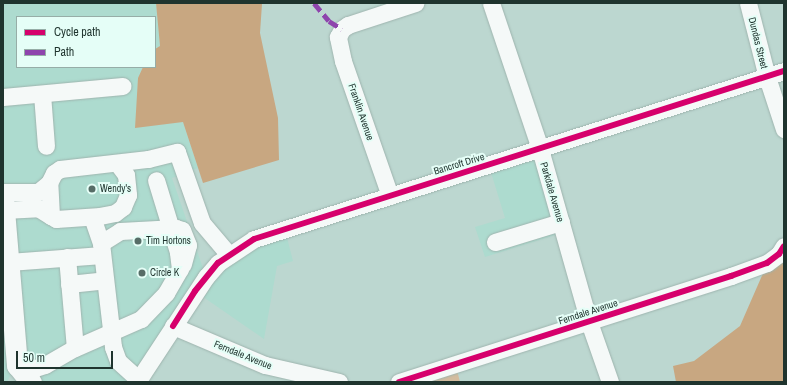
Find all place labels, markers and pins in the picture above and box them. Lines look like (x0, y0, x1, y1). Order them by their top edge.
place label: Wendy's (100, 183, 131, 195)
marker: Wendy's (87, 184, 97, 194)
place label: Tim Hortons (146, 235, 191, 247)
marker: Tim Hortons (133, 236, 143, 246)
place label: Circle K (150, 267, 179, 279)
marker: Circle K (137, 268, 147, 278)

